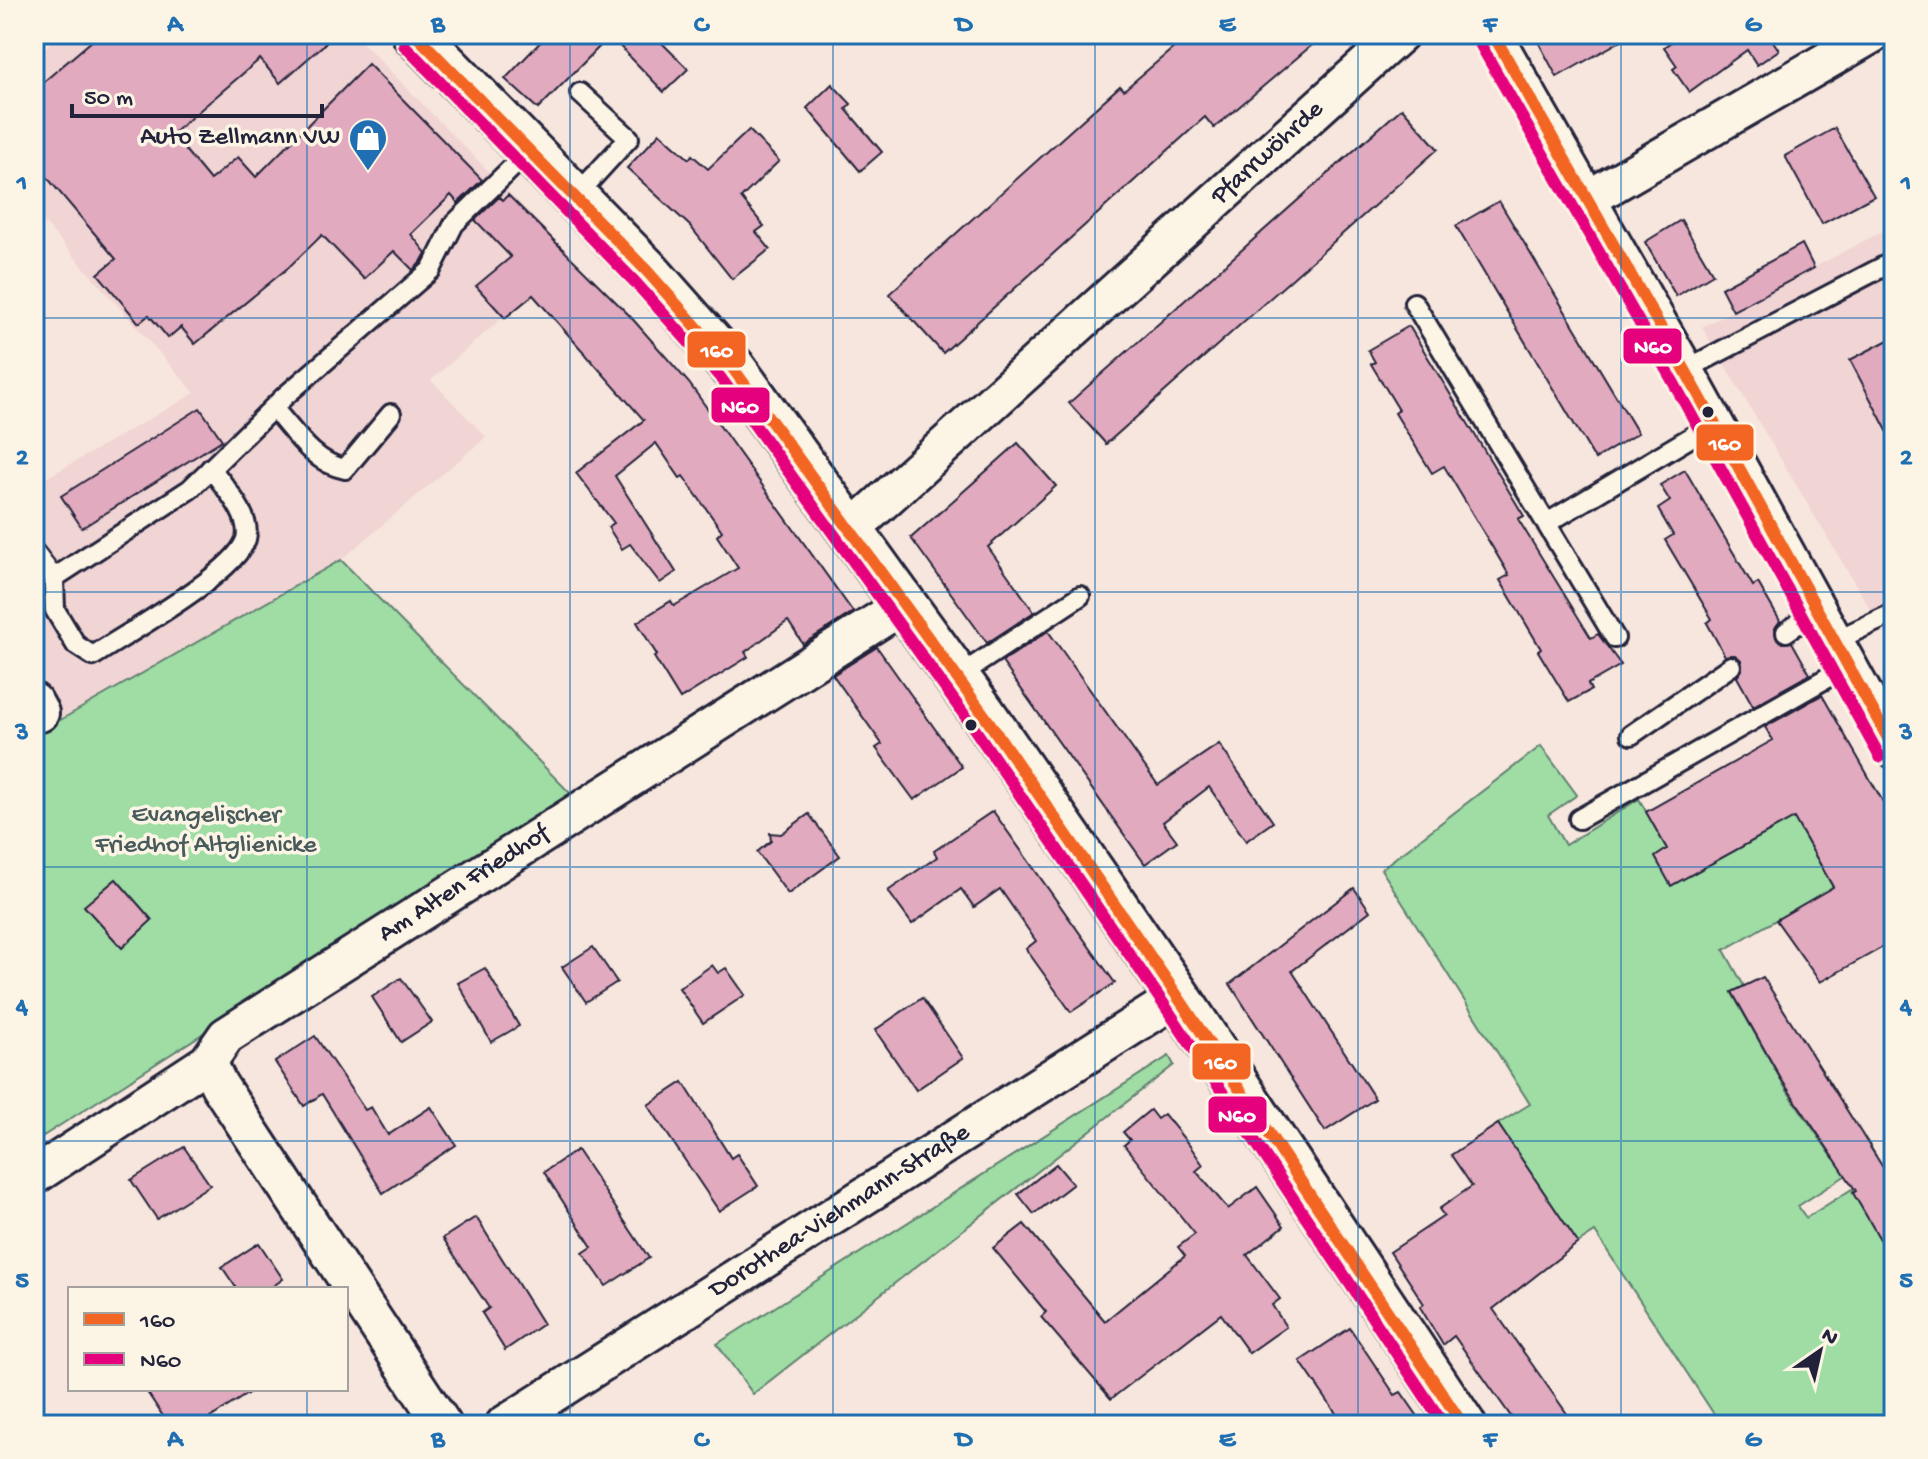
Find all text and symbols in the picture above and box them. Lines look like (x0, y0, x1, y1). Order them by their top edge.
text: A (166, 11, 184, 42)
text: B (430, 11, 446, 42)
text: C (694, 11, 711, 42)
text: D (954, 11, 974, 42)
text: E (1219, 11, 1237, 42)
text: F (1482, 11, 1498, 42)
text: G (1745, 11, 1763, 42)
scale bar (72, 68, 322, 118)
text: 50 m (84, 85, 133, 114)
street label: Pfarrwöhrde (1205, 94, 1331, 213)
shop icon: Auto Zellmann VW (347, 117, 389, 172)
place label: Auto Zellmann VW (140, 123, 340, 154)
text: 1 (16, 170, 27, 201)
text: 1 (1900, 170, 1911, 201)
line badge: N60 (1622, 327, 1683, 365)
line badge: 160 (686, 330, 747, 369)
text: N60 (1634, 336, 1673, 362)
text: 160 (700, 340, 734, 366)
line badge: N60 (710, 386, 771, 424)
text: N60 (721, 396, 760, 422)
unlabelled marker (1700, 404, 1716, 420)
line badge: 160 (1695, 423, 1755, 462)
text: 160 (1708, 433, 1742, 459)
text: 2 (16, 444, 29, 475)
text: 2 (1900, 444, 1913, 475)
unlabelled marker (963, 717, 979, 733)
text: 3 (14, 719, 29, 750)
text: 3 (1898, 719, 1913, 750)
park label: Evangelischer Friedhof Altglienicke (94, 801, 317, 862)
street label: Am Alten Friedhof (373, 818, 557, 950)
text: 4 (15, 993, 29, 1024)
text: 4 (1899, 993, 1913, 1024)
line badge: 160 (1191, 1042, 1252, 1081)
text: 160 (1204, 1052, 1238, 1078)
line badge: N60 (1207, 1095, 1268, 1134)
text: N60 (1218, 1105, 1257, 1131)
street label: Dorothea-Viehmann-Straße (702, 1117, 977, 1307)
text: 5 (15, 1267, 29, 1298)
text: 5 (1899, 1267, 1913, 1298)
legend (68, 1287, 348, 1391)
text: 160 (139, 1308, 175, 1337)
north arrow (1780, 1311, 1860, 1391)
text: N (1816, 1323, 1842, 1353)
text: N60 (140, 1348, 181, 1377)
text: A (166, 1426, 184, 1457)
text: B (430, 1426, 446, 1457)
text: C (694, 1426, 711, 1457)
text: D (954, 1426, 974, 1457)
text: E (1219, 1426, 1237, 1457)
text: F (1482, 1426, 1498, 1457)
text: G (1745, 1426, 1763, 1457)

